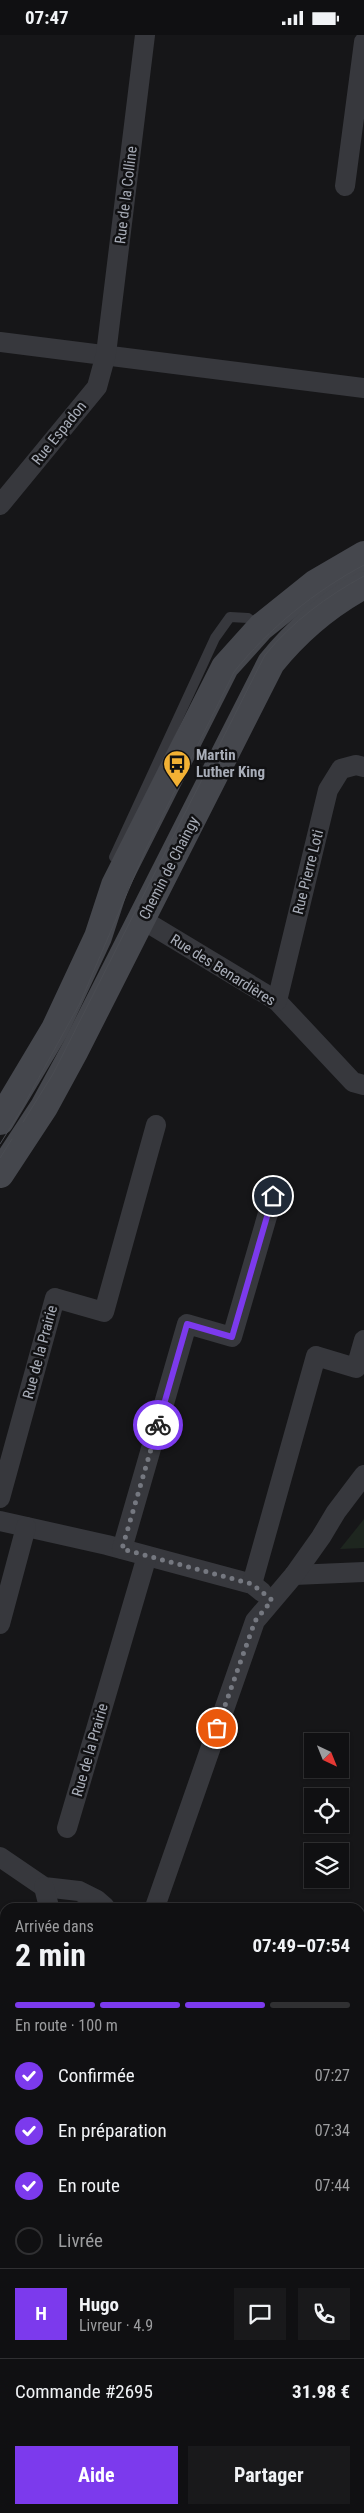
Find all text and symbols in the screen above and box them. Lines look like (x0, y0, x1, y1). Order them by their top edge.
text: 07:47 (25, 6, 69, 29)
street label: Rue de la Colline (111, 145, 141, 245)
street label: Rue Espadon (28, 397, 90, 469)
place label: Martin Luther King (196, 746, 265, 781)
bus stop icon: Martin Luther King (162, 749, 192, 788)
street label: Chemin de Chaingy (135, 813, 203, 923)
street label: Rue Pierre Loti (289, 828, 327, 916)
street label: Rue des Benardières (167, 930, 279, 1010)
pin (252, 1175, 294, 1217)
icon: home (259, 1182, 287, 1210)
street label: Rue de la Prairie (19, 1303, 61, 1401)
courier (133, 1400, 183, 1450)
icon: bike (144, 1411, 172, 1439)
street label: Rue de la Prairie (68, 1701, 112, 1799)
pin (196, 1707, 238, 1749)
icon: bag (203, 1714, 231, 1742)
north arrow (304, 1733, 349, 1777)
map controls (304, 1733, 349, 1888)
button: locate (304, 1788, 349, 1833)
button: layers (304, 1843, 349, 1888)
text: Arrivée dans (15, 1917, 94, 1936)
text: 07:49–07:54 (252, 1934, 350, 1957)
text: 2 min (15, 1936, 86, 1974)
text: En route · 100 m (15, 2016, 118, 2035)
icon: check (15, 2062, 43, 2090)
text: Confirmée (58, 2064, 135, 2087)
text: 07:27 (315, 2066, 350, 2085)
icon: check (15, 2117, 43, 2145)
text: En préparation (58, 2119, 167, 2142)
text: 07:34 (315, 2121, 350, 2140)
icon: check (15, 2172, 43, 2200)
text: En route (58, 2174, 120, 2197)
text: 07:44 (315, 2176, 350, 2195)
text: Livrée (58, 2229, 103, 2252)
button: chat (234, 2288, 286, 2340)
button: phone (298, 2288, 350, 2340)
text: Hugo (79, 2293, 119, 2316)
text: H (35, 2302, 47, 2325)
text: Livreur · 4.9 (79, 2316, 153, 2335)
text: Commande #2695 (15, 2380, 153, 2403)
text: 31.98 € (292, 2380, 350, 2403)
button: Aide (15, 2446, 178, 2504)
button: Partager (188, 2446, 350, 2504)

